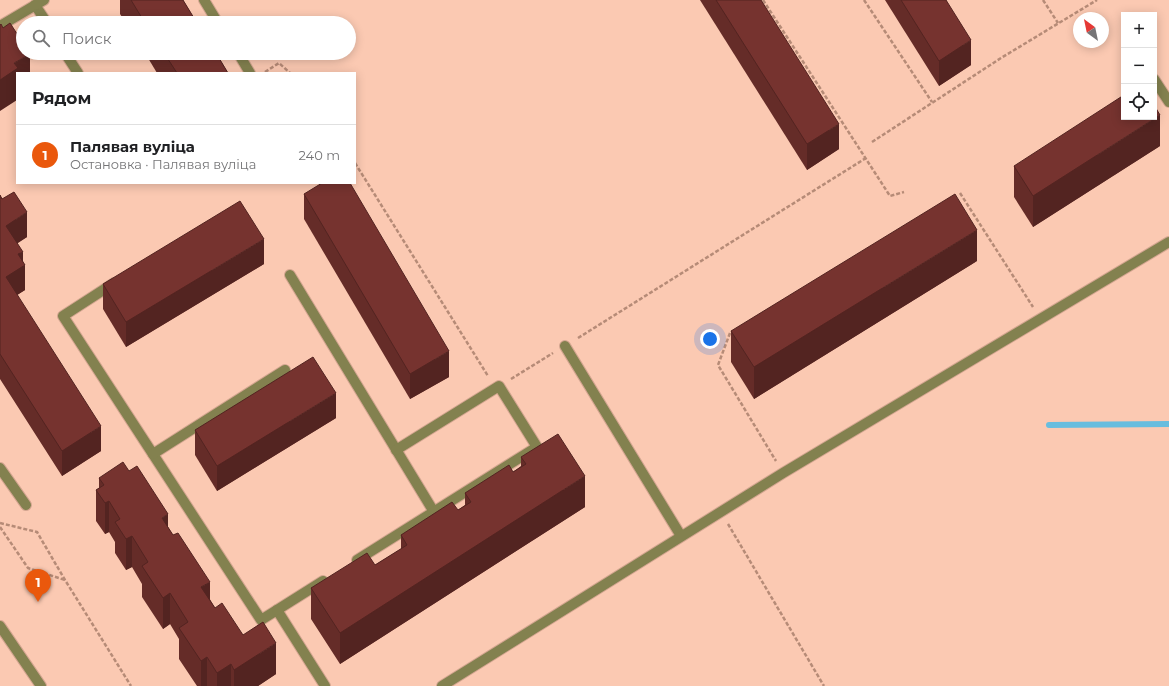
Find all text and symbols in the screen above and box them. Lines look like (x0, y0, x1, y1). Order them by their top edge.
north arrow (1073, 12, 1109, 48)
map controls (1121, 12, 1157, 120)
button: + (1121, 12, 1157, 48)
search box (16, 16, 356, 60)
icon: search (30, 27, 52, 49)
text: Поиск (62, 29, 111, 48)
button: − (1121, 48, 1157, 84)
button: locate (1121, 84, 1157, 120)
text: Рядом (32, 88, 91, 108)
text: Палявая вуліца (70, 137, 195, 156)
text: 1 (42, 147, 48, 163)
text: 240 m (299, 147, 340, 163)
text: Остановка · Палявая вуліца (70, 156, 256, 172)
your location (700, 329, 720, 349)
pin: 1 (25, 569, 51, 602)

